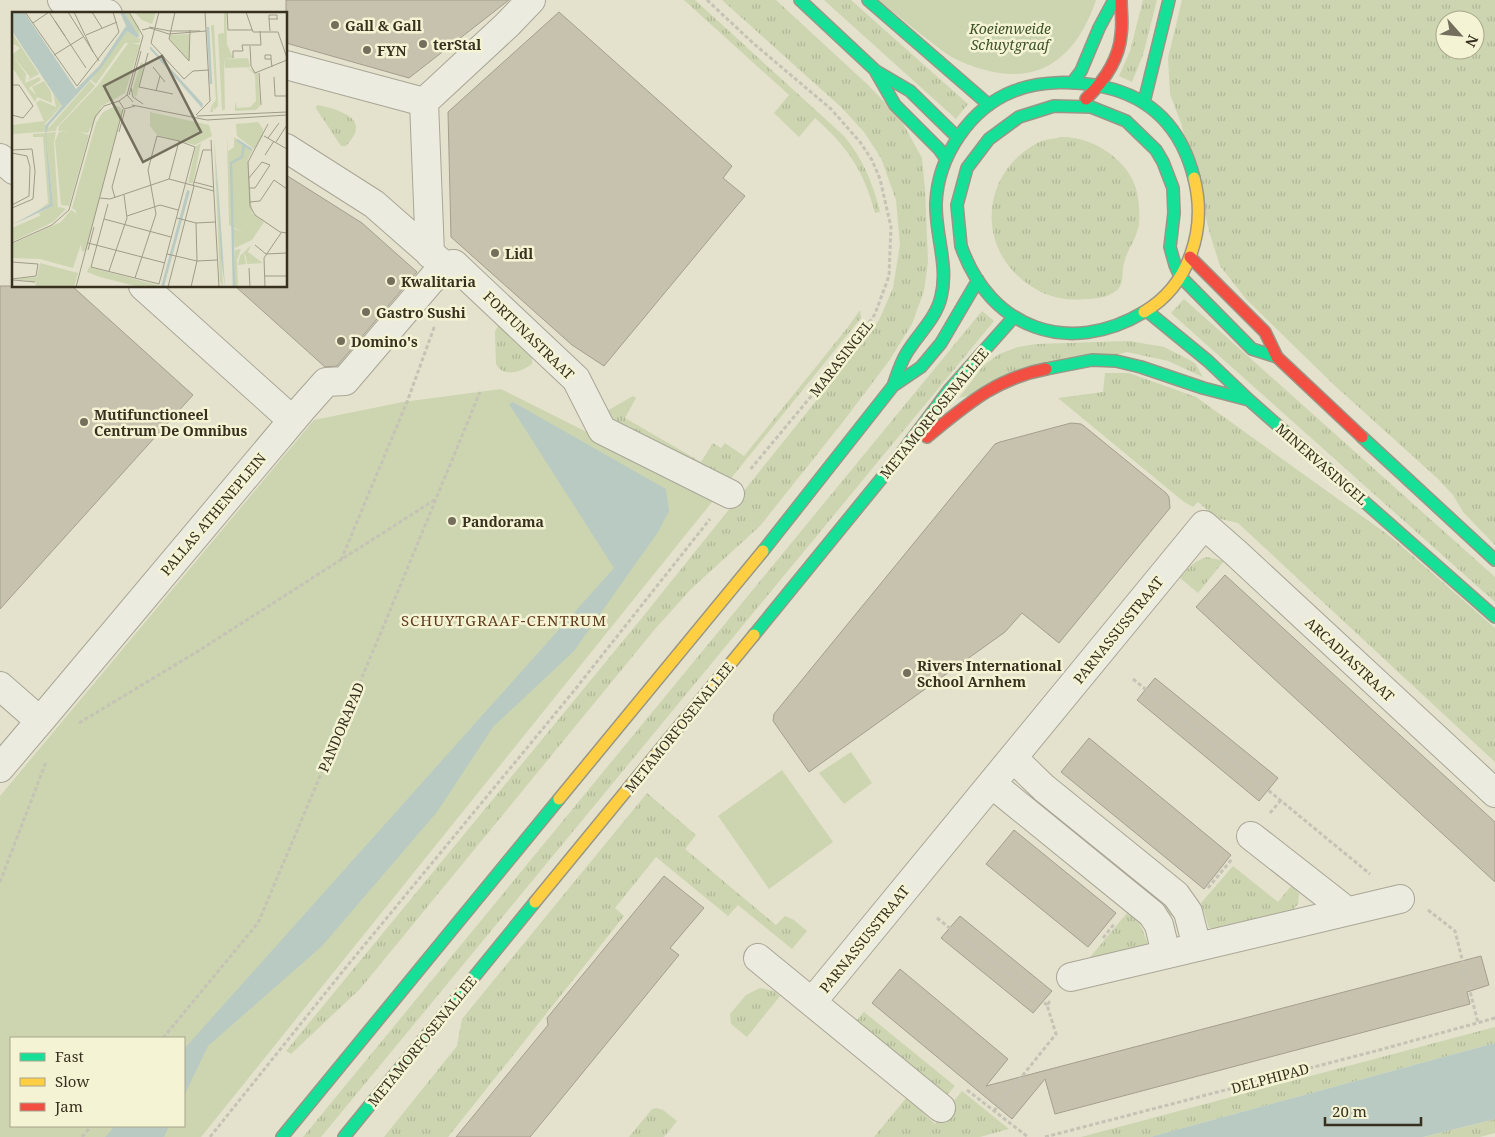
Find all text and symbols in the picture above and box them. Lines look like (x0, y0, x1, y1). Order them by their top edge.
north arrow (1435, 10, 1485, 60)
inset map (12, 12, 288, 288)
place label: Gall & Gall (345, 16, 422, 35)
marker: Gall & Gall (329, 19, 341, 31)
park label: Koeienweide Schuytgraaf (968, 19, 1052, 54)
text: N (1461, 32, 1483, 50)
place label: terStal (433, 35, 481, 54)
marker: terStal (417, 38, 429, 50)
place label: FYN (377, 41, 406, 60)
marker: FYN (361, 44, 373, 56)
place label: Lidl (505, 244, 533, 263)
marker: Lidl (489, 247, 501, 259)
place label: Kwalitaria (401, 272, 476, 291)
marker: Kwalitaria (385, 275, 397, 287)
street label: FORTUNASTRAAT (479, 287, 579, 384)
place label: Gastro Sushi (376, 303, 466, 322)
marker: Gastro Sushi (360, 306, 372, 318)
street label: MARASINGEL (805, 315, 877, 400)
place label: Domino's (351, 332, 418, 351)
marker: Domino's (335, 335, 347, 347)
street label: METAMORFOSENALLEE (875, 344, 993, 482)
place label: Mutifunctioneel Centrum De Omnibus (94, 405, 247, 440)
marker: Mutifunctioneel Centrum De Omnibus (78, 416, 90, 428)
street label: MINERVASINGEL (1272, 419, 1372, 509)
street label: PALLAS ATHENEPLEIN (156, 448, 270, 579)
place label: Pandorama (462, 512, 544, 531)
marker: Pandorama (446, 515, 458, 527)
street label: PARNASSUSSTRAAT (1069, 572, 1167, 688)
district label: SCHUYTGRAAF-CENTRUM (401, 610, 607, 630)
street label: ARCADIASTRAAT (1301, 613, 1399, 705)
place label: Rivers International School Arnhem (917, 656, 1062, 691)
street label: METAMORFOSENALLEE (620, 658, 738, 796)
marker: Rivers International School Arnhem (901, 667, 913, 679)
street label: PANDORAPAD (314, 679, 368, 775)
street label: PARNASSUSSTRAAT (815, 881, 913, 997)
street label: METAMORFOSENALLEE (363, 972, 481, 1110)
legend (10, 1037, 185, 1127)
text: Fast (55, 1046, 84, 1066)
street label: DELPHIPAD (1229, 1058, 1311, 1098)
text: Slow (55, 1071, 89, 1091)
scale bar (1325, 1094, 1421, 1126)
text: Jam (54, 1096, 83, 1116)
text: 20 m (1332, 1101, 1367, 1121)

